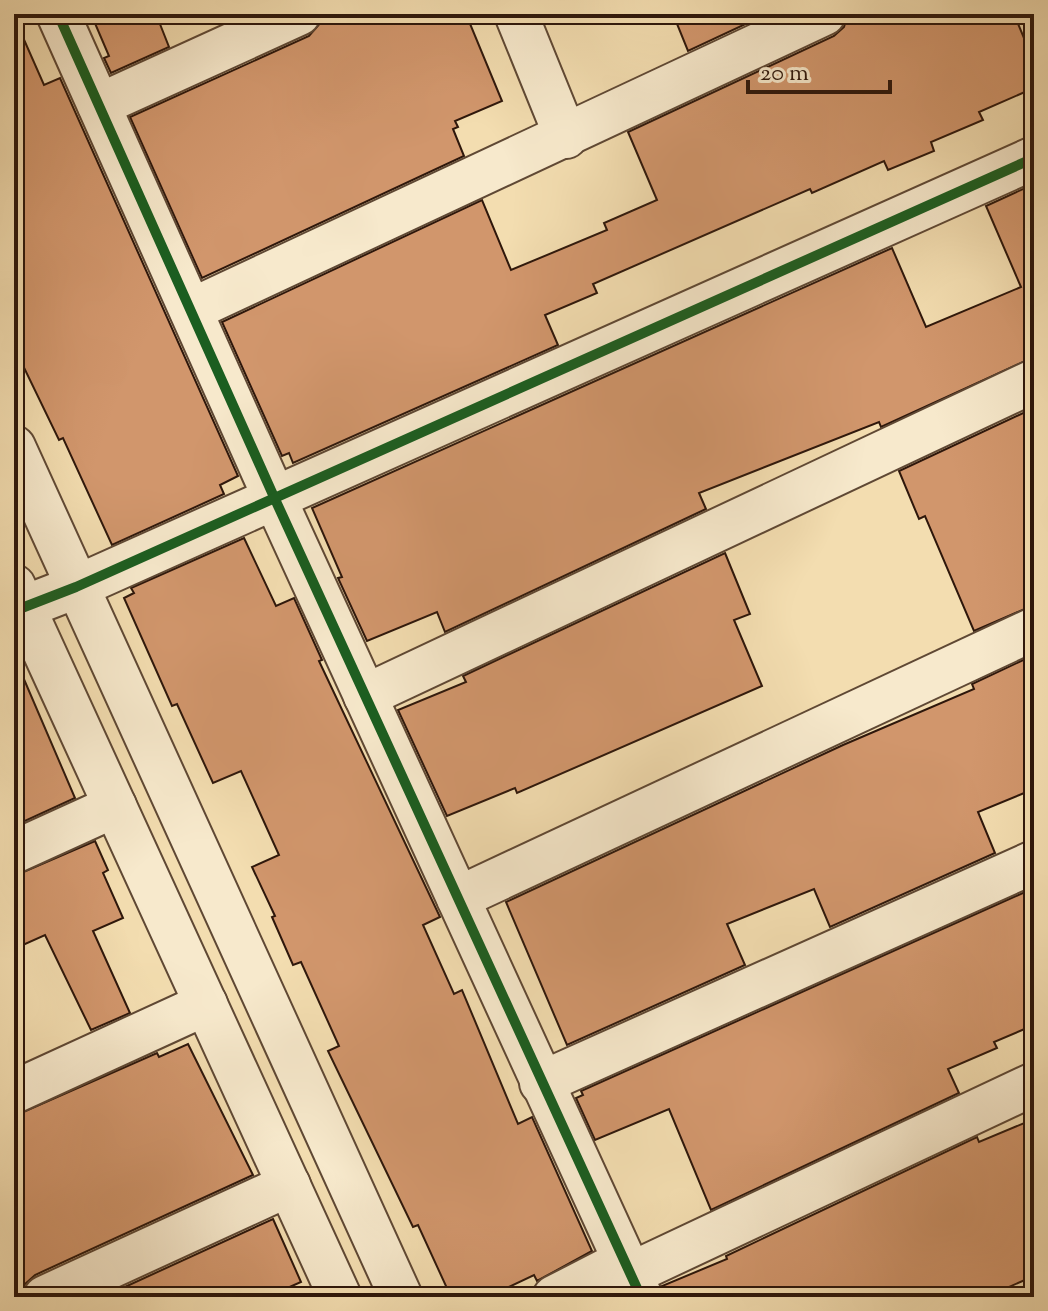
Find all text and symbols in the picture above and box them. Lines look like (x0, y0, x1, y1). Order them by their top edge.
scale bar (748, 44, 890, 94)
text: 20 m (760, 57, 809, 91)

